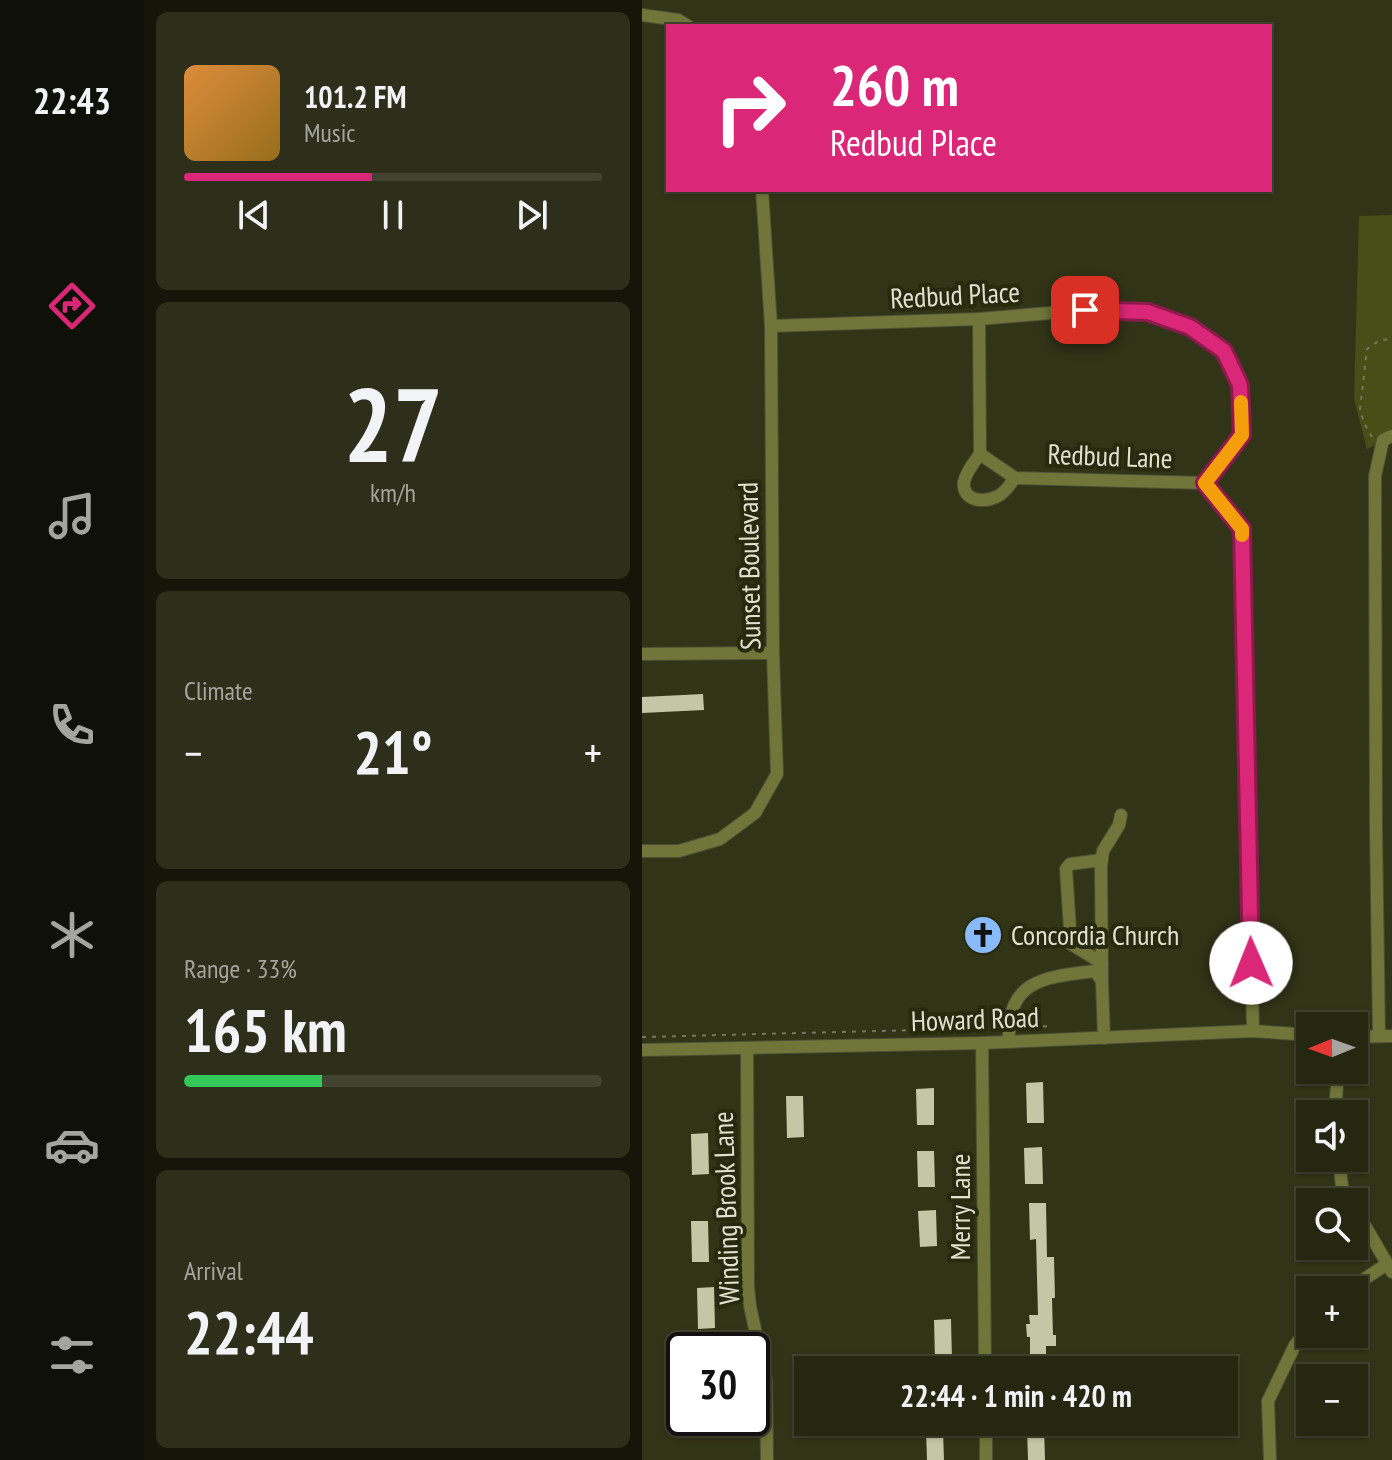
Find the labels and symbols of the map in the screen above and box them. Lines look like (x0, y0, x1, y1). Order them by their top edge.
street label: Redbud Place (889, 273, 1021, 316)
pin (1051, 276, 1119, 344)
street label: Redbud Lane (1047, 435, 1173, 476)
street label: Sunset Boulevard (729, 482, 768, 650)
church icon: Concordia Church (962, 914, 1004, 956)
place label: Concordia Church (1011, 916, 1179, 953)
position arrow (1209, 921, 1293, 1005)
street label: Howard Road (910, 998, 1040, 1039)
north arrow (1296, 1012, 1368, 1084)
street label: Winding Brook Lane (704, 1111, 747, 1305)
street label: Merry Lane (941, 1154, 978, 1260)
speed limit sign: 30 (666, 1332, 770, 1436)

